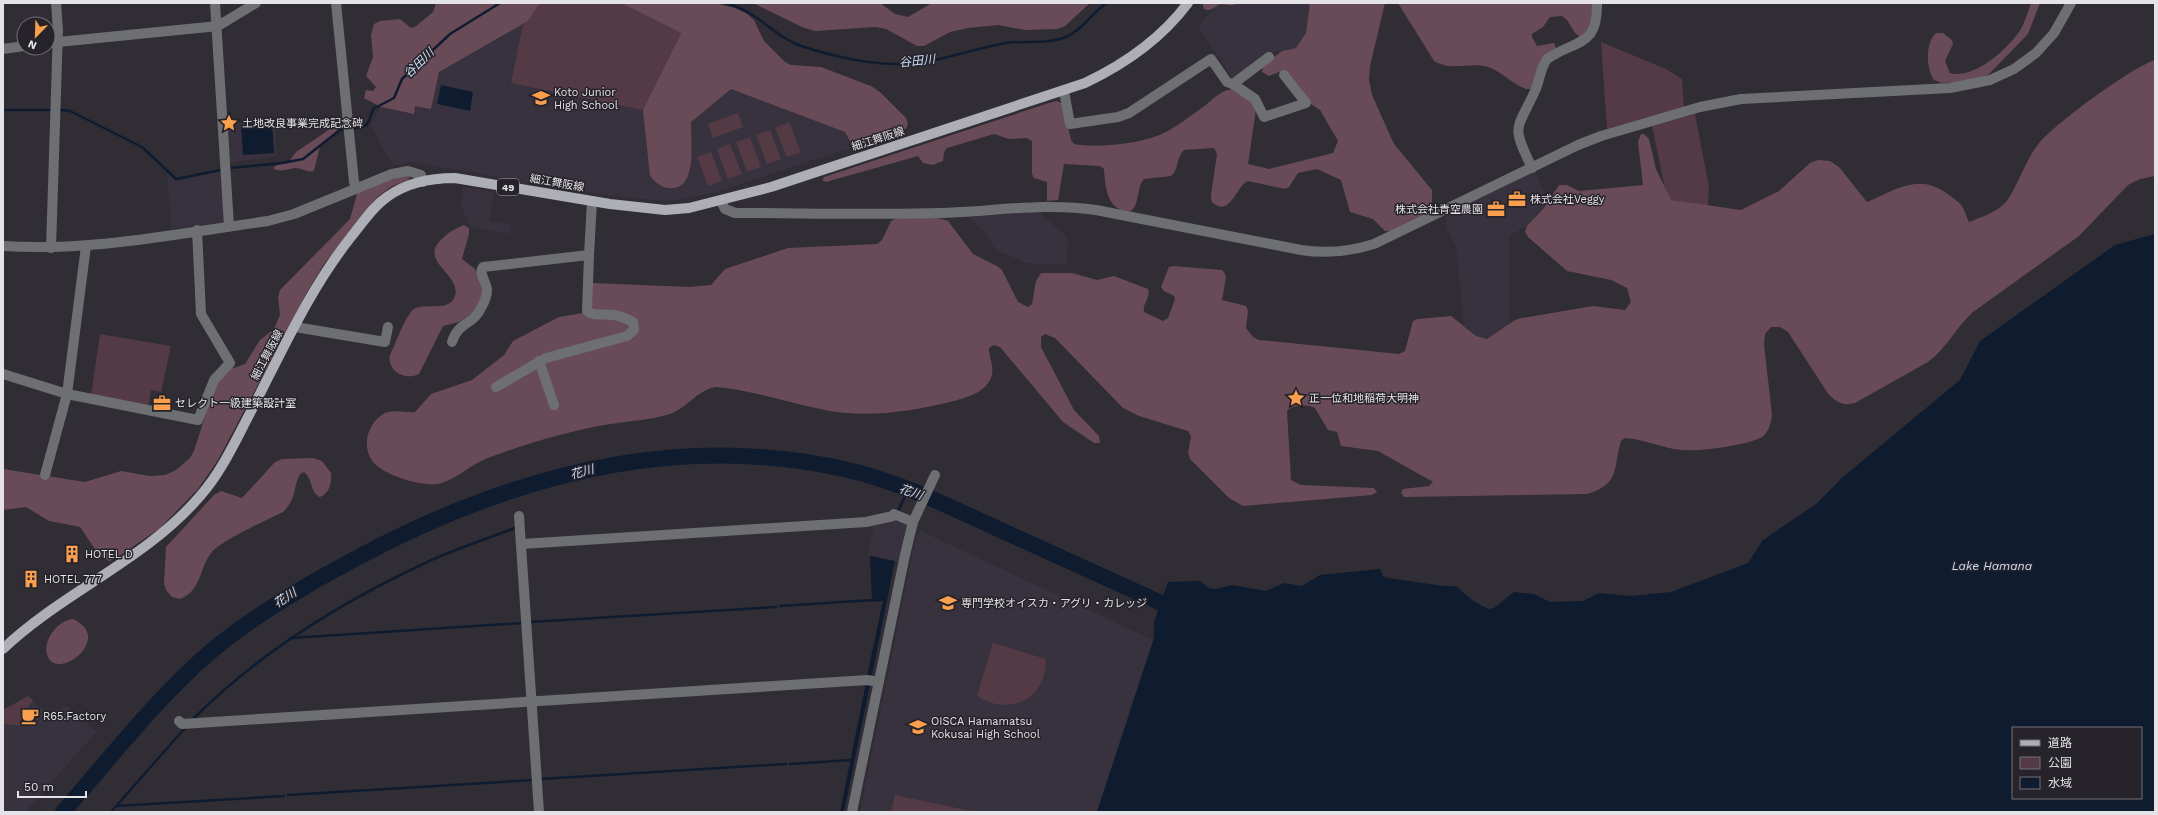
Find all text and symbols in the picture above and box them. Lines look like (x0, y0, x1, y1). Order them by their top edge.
north arrow (16, 16, 56, 56)
text: N (26, 37, 39, 52)
water label: 谷田川 (401, 44, 438, 81)
water label: 谷田川 (898, 52, 938, 70)
place label: Koto Junior High School (554, 86, 619, 112)
school or university icon: Koto Junior High School (531, 88, 551, 108)
place icon: 土地改良事業完成記念碑 (219, 113, 239, 133)
place label: 土地改良事業完成記念碑 (242, 117, 363, 130)
street label: 細江舞阪線 (850, 124, 906, 154)
street label: 細江舞阪線 (529, 172, 585, 194)
road number: 49 (497, 179, 519, 195)
office icon: 株式会社Veggy (1507, 189, 1527, 209)
place label: 株式会社Veggy (1530, 193, 1605, 206)
office icon: 株式会社青空農園 (1486, 199, 1506, 219)
place label: 株式会社青空農園 (1395, 203, 1483, 216)
street label: 細江舞阪線 (248, 328, 286, 382)
place icon: 正一位和地稲荷大明神 (1286, 388, 1306, 408)
place label: 正一位和地稲荷大明神 (1309, 392, 1419, 405)
office icon: セレクト一級建築設計室 (152, 393, 172, 413)
place label: セレクト一級建築設計室 (175, 397, 296, 410)
water label: 花川 (569, 462, 597, 482)
water label: 花川 (897, 481, 927, 503)
building icon: HOTEL D (62, 544, 82, 564)
place label: HOTEL D (85, 548, 133, 561)
water label: Lake Hamana (1952, 559, 2033, 573)
building icon: HOTEL 777 (21, 569, 41, 589)
place label: HOTEL 777 (44, 573, 102, 586)
water label: 花川 (271, 585, 301, 610)
school or university icon: 専門学校オイスカ・アグリ・カレッジ (938, 593, 958, 613)
place label: 専門学校オイスカ・アグリ・カレッジ (961, 597, 1147, 610)
cafe icon: R65.Factory (20, 706, 40, 726)
place label: R65.Factory (43, 710, 107, 723)
place label: OISCA Hamamatsu Kokusai High School (931, 715, 1041, 741)
school or university icon: OISCA Hamamatsu Kokusai High School (908, 717, 928, 737)
legend (2012, 727, 2142, 799)
text: 道路 (2048, 736, 2072, 750)
text: 公園 (2048, 756, 2072, 770)
scale bar (18, 773, 86, 799)
text: 水域 (2048, 776, 2072, 790)
text: 50 m (24, 780, 54, 794)

